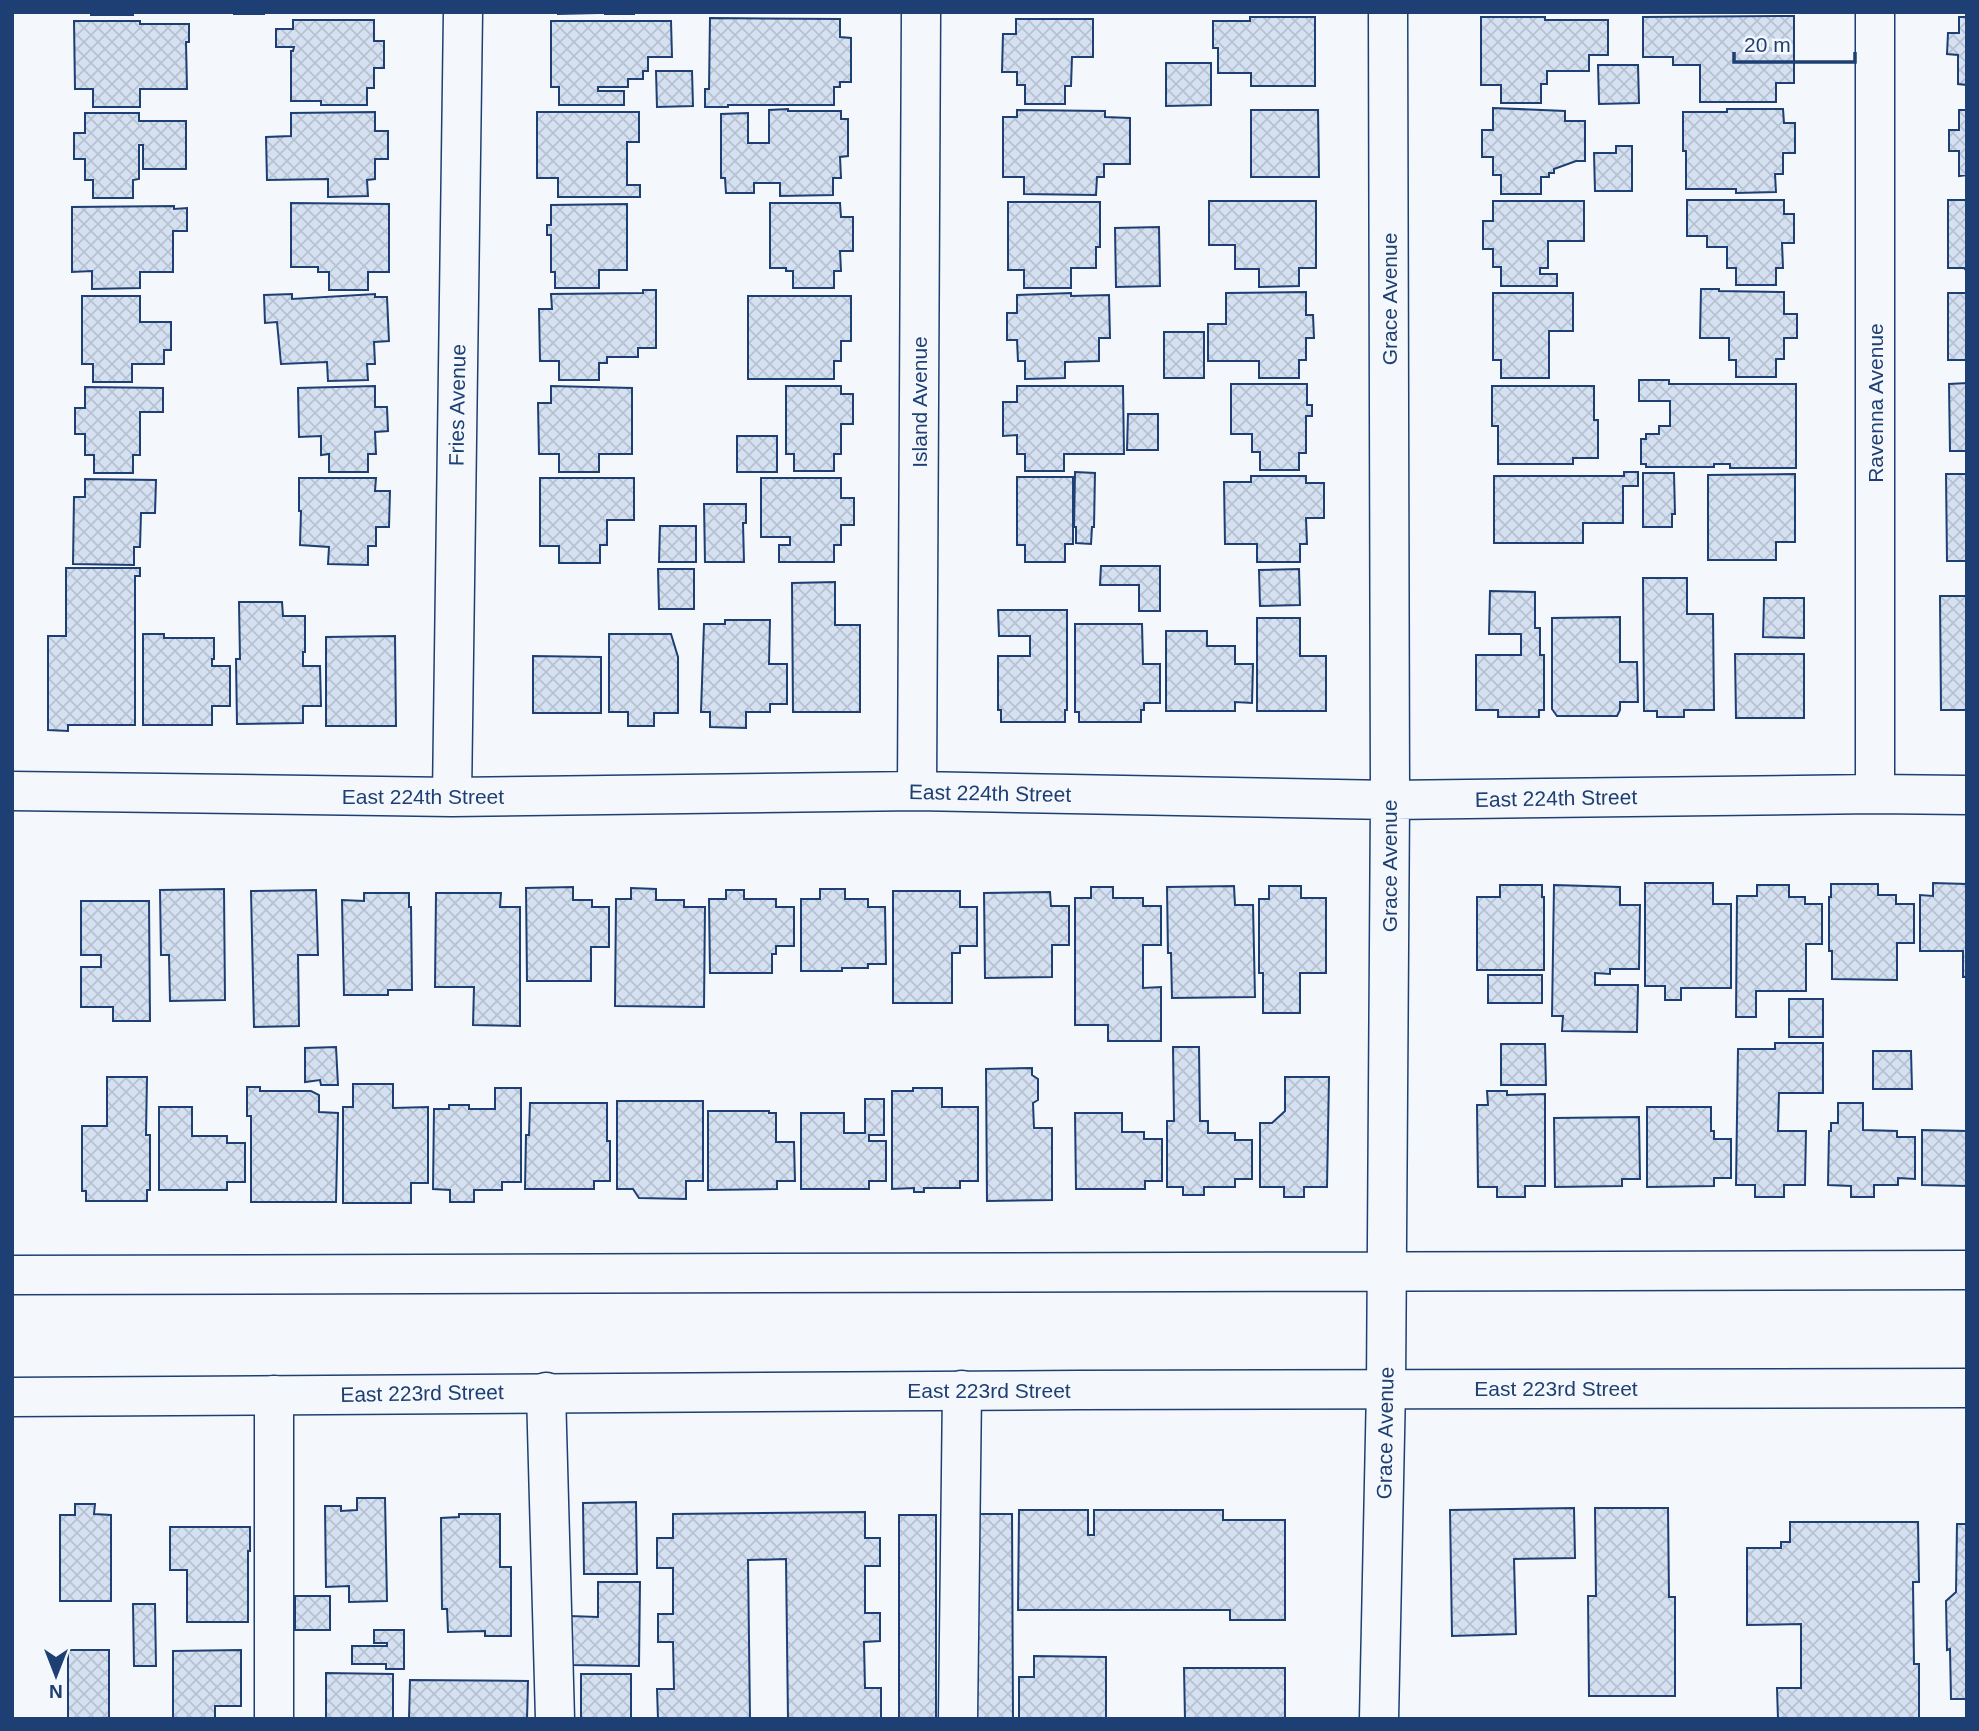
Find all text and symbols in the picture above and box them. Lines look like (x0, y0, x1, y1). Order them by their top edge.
scale bar (1734, 21, 1855, 65)
text: 20 m (1744, 33, 1791, 56)
street label: Grace Avenue (1378, 233, 1401, 365)
street label: Ravenna Avenue (1864, 323, 1887, 483)
street label: Island Avenue (908, 336, 931, 468)
street label: Fries Avenue (444, 344, 470, 466)
street label: East 224th Street (909, 780, 1071, 806)
street label: East 224th Street (342, 785, 504, 808)
street label: East 224th Street (1475, 785, 1637, 811)
street label: Grace Avenue (1378, 800, 1401, 932)
street label: Grace Avenue (1372, 1366, 1398, 1500)
street label: East 223rd Street (1474, 1377, 1638, 1400)
street label: East 223rd Street (907, 1379, 1071, 1402)
street label: East 223rd Street (340, 1380, 504, 1406)
north arrow (21, 1640, 91, 1710)
text: N (49, 1681, 63, 1702)

